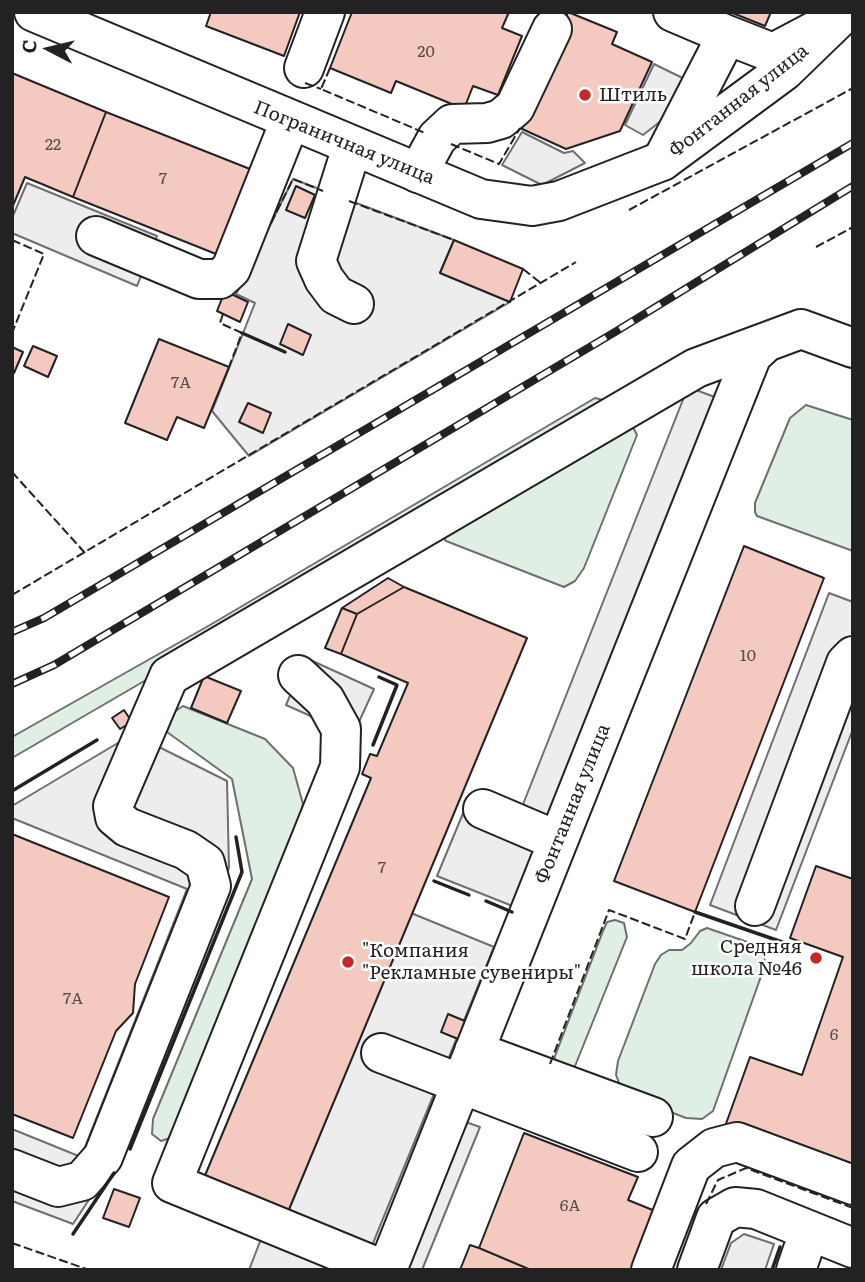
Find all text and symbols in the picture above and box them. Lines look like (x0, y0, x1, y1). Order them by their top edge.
north arrow (14, 14, 84, 84)
text: С (13, 38, 43, 55)
street label: Фонтанная улица (665, 39, 813, 163)
house number: 20 (417, 42, 435, 62)
place label: Штиль (599, 84, 667, 106)
marker: Штиль (577, 87, 593, 103)
street label: Пограничная улица (250, 96, 438, 190)
house number: 22 (45, 135, 61, 155)
house number: 7 (159, 169, 167, 189)
house number: 7А (171, 373, 191, 393)
house number: 10 (740, 646, 756, 666)
street label: Фонтанная улица (530, 721, 616, 887)
house number: 7 (378, 858, 386, 878)
place label: Средняя школа №46 (691, 936, 802, 980)
place label: "Компания "Рекламные сувениры" (362, 940, 581, 984)
marker: Средняя школа №46 (808, 950, 824, 966)
marker: "Компания "Рекламные сувениры" (340, 954, 356, 970)
house number: 7А (63, 989, 83, 1009)
house number: 6 (830, 1025, 838, 1045)
house number: 6А (560, 1196, 580, 1216)

